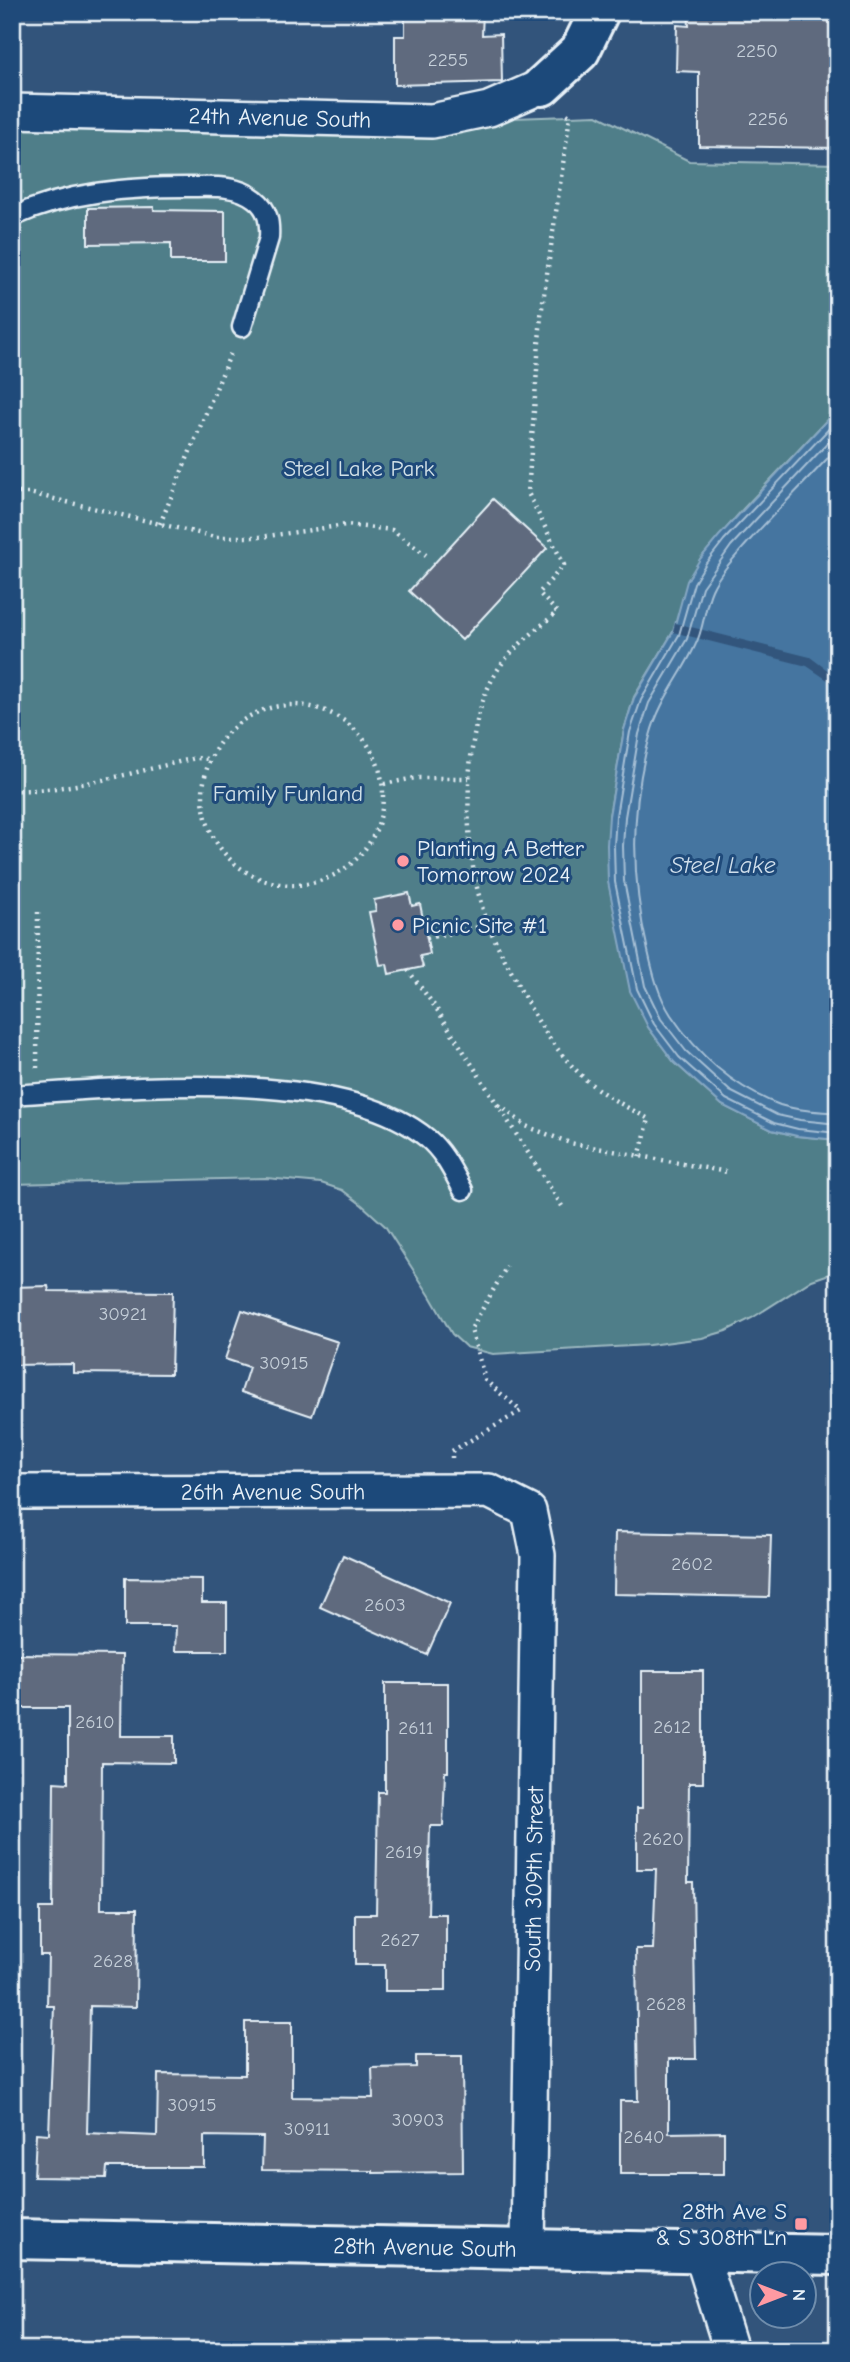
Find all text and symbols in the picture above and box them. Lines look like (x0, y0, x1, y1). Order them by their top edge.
house number: 2250 (736, 40, 778, 62)
house number: 2255 (428, 49, 468, 71)
street label: 24th Avenue South (188, 102, 372, 133)
house number: 2256 (748, 108, 788, 130)
park label: Steel Lake Park (283, 455, 435, 482)
park label: Family Funland (213, 780, 363, 807)
place label: Planting A Better Tomorrow 2024 (417, 835, 585, 888)
water label: Steel Lake (670, 851, 776, 879)
marker: Planting A Better Tomorrow 2024 (395, 853, 411, 869)
place label: Picnic Site #1 (412, 912, 547, 939)
marker: Picnic Site #1 (390, 917, 406, 933)
house number: 30921 (99, 1303, 147, 1325)
house number: 30915 (259, 1352, 309, 1374)
street label: 26th Avenue South (181, 1478, 365, 1505)
house number: 2602 (671, 1553, 713, 1575)
house number: 2603 (364, 1594, 406, 1616)
house number: 2610 (75, 1711, 115, 1733)
house number: 2612 (653, 1716, 691, 1738)
house number: 2611 (398, 1717, 434, 1739)
street label: South 309th Street (519, 1785, 549, 1972)
house number: 2620 (642, 1828, 684, 1850)
house number: 2619 (385, 1841, 423, 1863)
house number: 2627 (380, 1929, 420, 1951)
house number: 2628 (93, 1950, 133, 1972)
house number: 2628 (646, 1993, 686, 2015)
house number: 30915 (167, 2094, 217, 2116)
house number: 30903 (392, 2109, 444, 2131)
house number: 30911 (284, 2118, 330, 2140)
house number: 2640 (623, 2126, 665, 2148)
place label: 28th Ave S & S 308th Ln (656, 2198, 787, 2251)
marker: 28th Ave S & S 308th Ln (793, 2216, 809, 2232)
street label: 28th Avenue South (333, 2232, 517, 2262)
north arrow (748, 2260, 818, 2330)
text: N (788, 2289, 810, 2301)

